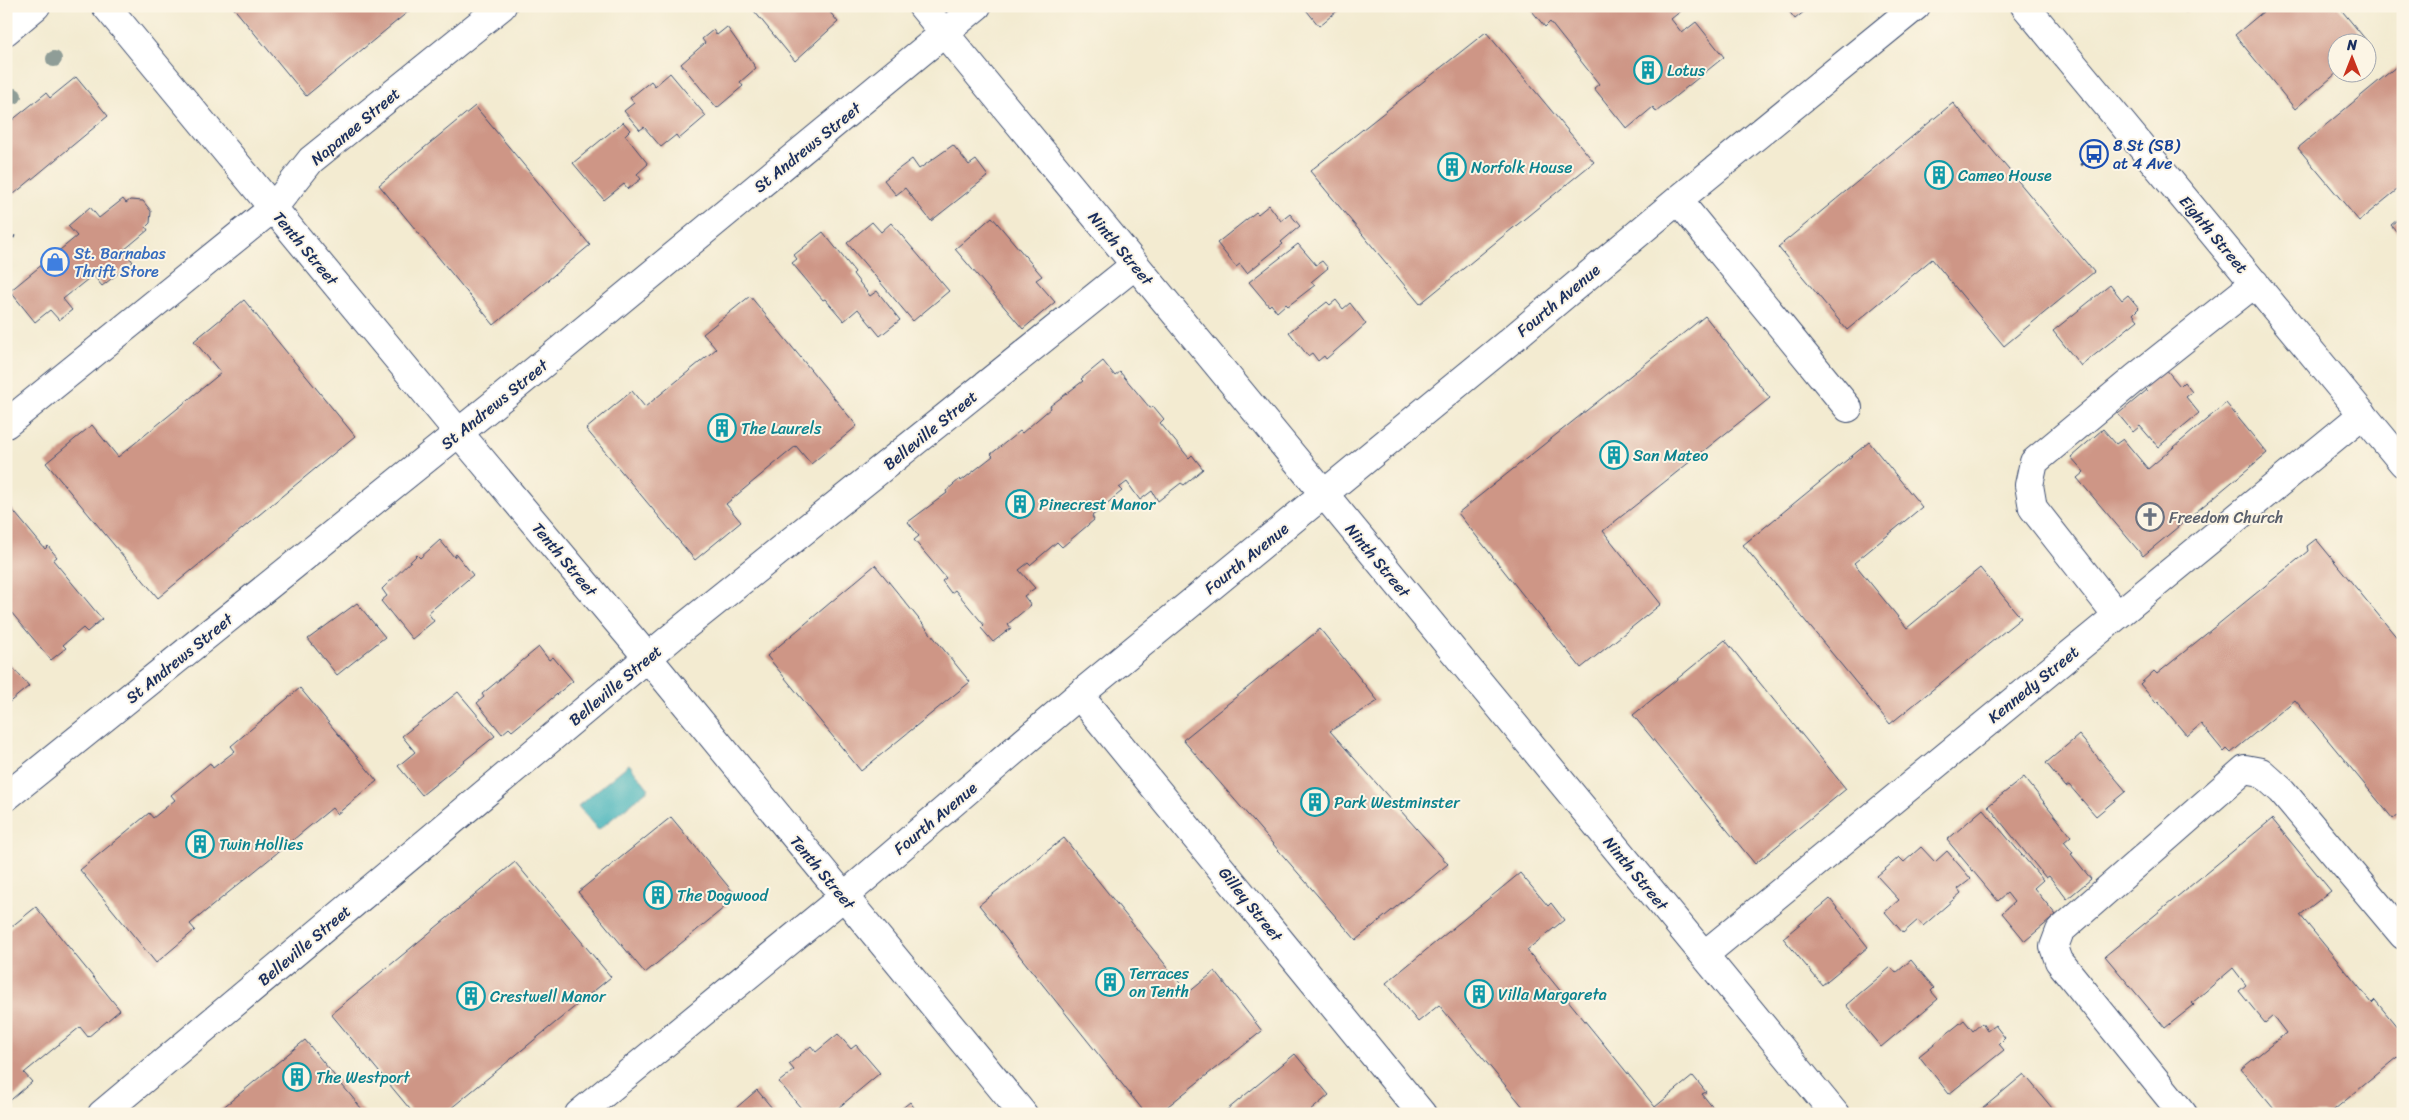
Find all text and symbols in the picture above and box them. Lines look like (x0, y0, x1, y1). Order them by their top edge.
north arrow (2326, 32, 2376, 82)
text: N (2346, 33, 2357, 58)
building icon: Lotus (1633, 55, 1663, 85)
place label: Lotus (1667, 56, 1706, 85)
street label: Napanee Street (304, 80, 407, 173)
street label: St Andrews Street (747, 94, 868, 200)
place label: 8 St (SB) at 4 Ave (2113, 131, 2181, 178)
bus stop icon: 8 St (SB) at 4 Ave (2079, 139, 2109, 169)
building icon: Norfolk House (1437, 152, 1467, 182)
place label: Norfolk House (1471, 153, 1572, 182)
building icon: Cameo House (1924, 160, 1954, 190)
place label: Cameo House (1958, 161, 2052, 190)
street label: Eighth Street (2172, 188, 2256, 280)
street label: Tenth Street (265, 204, 346, 293)
street label: Ninth Street (1081, 204, 1161, 293)
place label: St. Barnabas Thrift Store (74, 239, 166, 286)
shop icon: St. Barnabas Thrift Store (40, 247, 70, 277)
street label: Fourth Avenue (1510, 256, 1607, 344)
street label: St Andrews Street (434, 351, 555, 457)
street label: Belleville Street (876, 383, 984, 478)
building icon: The Laurels (707, 413, 737, 443)
place label: The Laurels (741, 414, 822, 443)
building icon: San Mateo (1599, 440, 1629, 470)
place label: San Mateo (1633, 441, 1708, 470)
building icon: Pinecrest Manor (1005, 489, 1035, 519)
place label: Pinecrest Manor (1039, 490, 1157, 519)
church icon: Freedom Church (2135, 502, 2165, 532)
place label: Freedom Church (2169, 503, 2283, 532)
street label: Tenth Street (524, 515, 605, 604)
street label: Fourth Avenue (1197, 515, 1296, 602)
street label: Ninth Street (1338, 516, 1418, 605)
street label: St Andrews Street (119, 605, 240, 711)
street label: Belleville Street (562, 637, 669, 733)
street label: Kennedy Street (1981, 638, 2086, 731)
street label: Fourth Avenue (887, 774, 984, 862)
building icon: Park Westminster (1300, 787, 1330, 817)
place label: Park Westminster (1334, 788, 1461, 817)
street label: Tenth Street (782, 828, 863, 917)
building icon: Twin Hollies (185, 829, 215, 859)
street label: Ninth Street (1596, 829, 1676, 918)
place label: Twin Hollies (219, 830, 304, 859)
street label: Gilley Street (1211, 860, 1291, 949)
building icon: The Dogwood (643, 880, 673, 910)
place label: The Dogwood (677, 881, 770, 910)
street label: Belleville Street (251, 897, 358, 993)
place label: Terraces on Tenth (1129, 959, 1190, 1006)
building icon: Terraces on Tenth (1095, 967, 1125, 997)
building icon: Villa Margareta (1464, 979, 1494, 1009)
place label: Villa Margareta (1498, 980, 1607, 1009)
building icon: Crestwell Manor (456, 981, 486, 1011)
place label: Crestwell Manor (490, 982, 607, 1011)
building icon: The Westport (282, 1062, 312, 1092)
place label: The Westport (316, 1063, 410, 1092)

